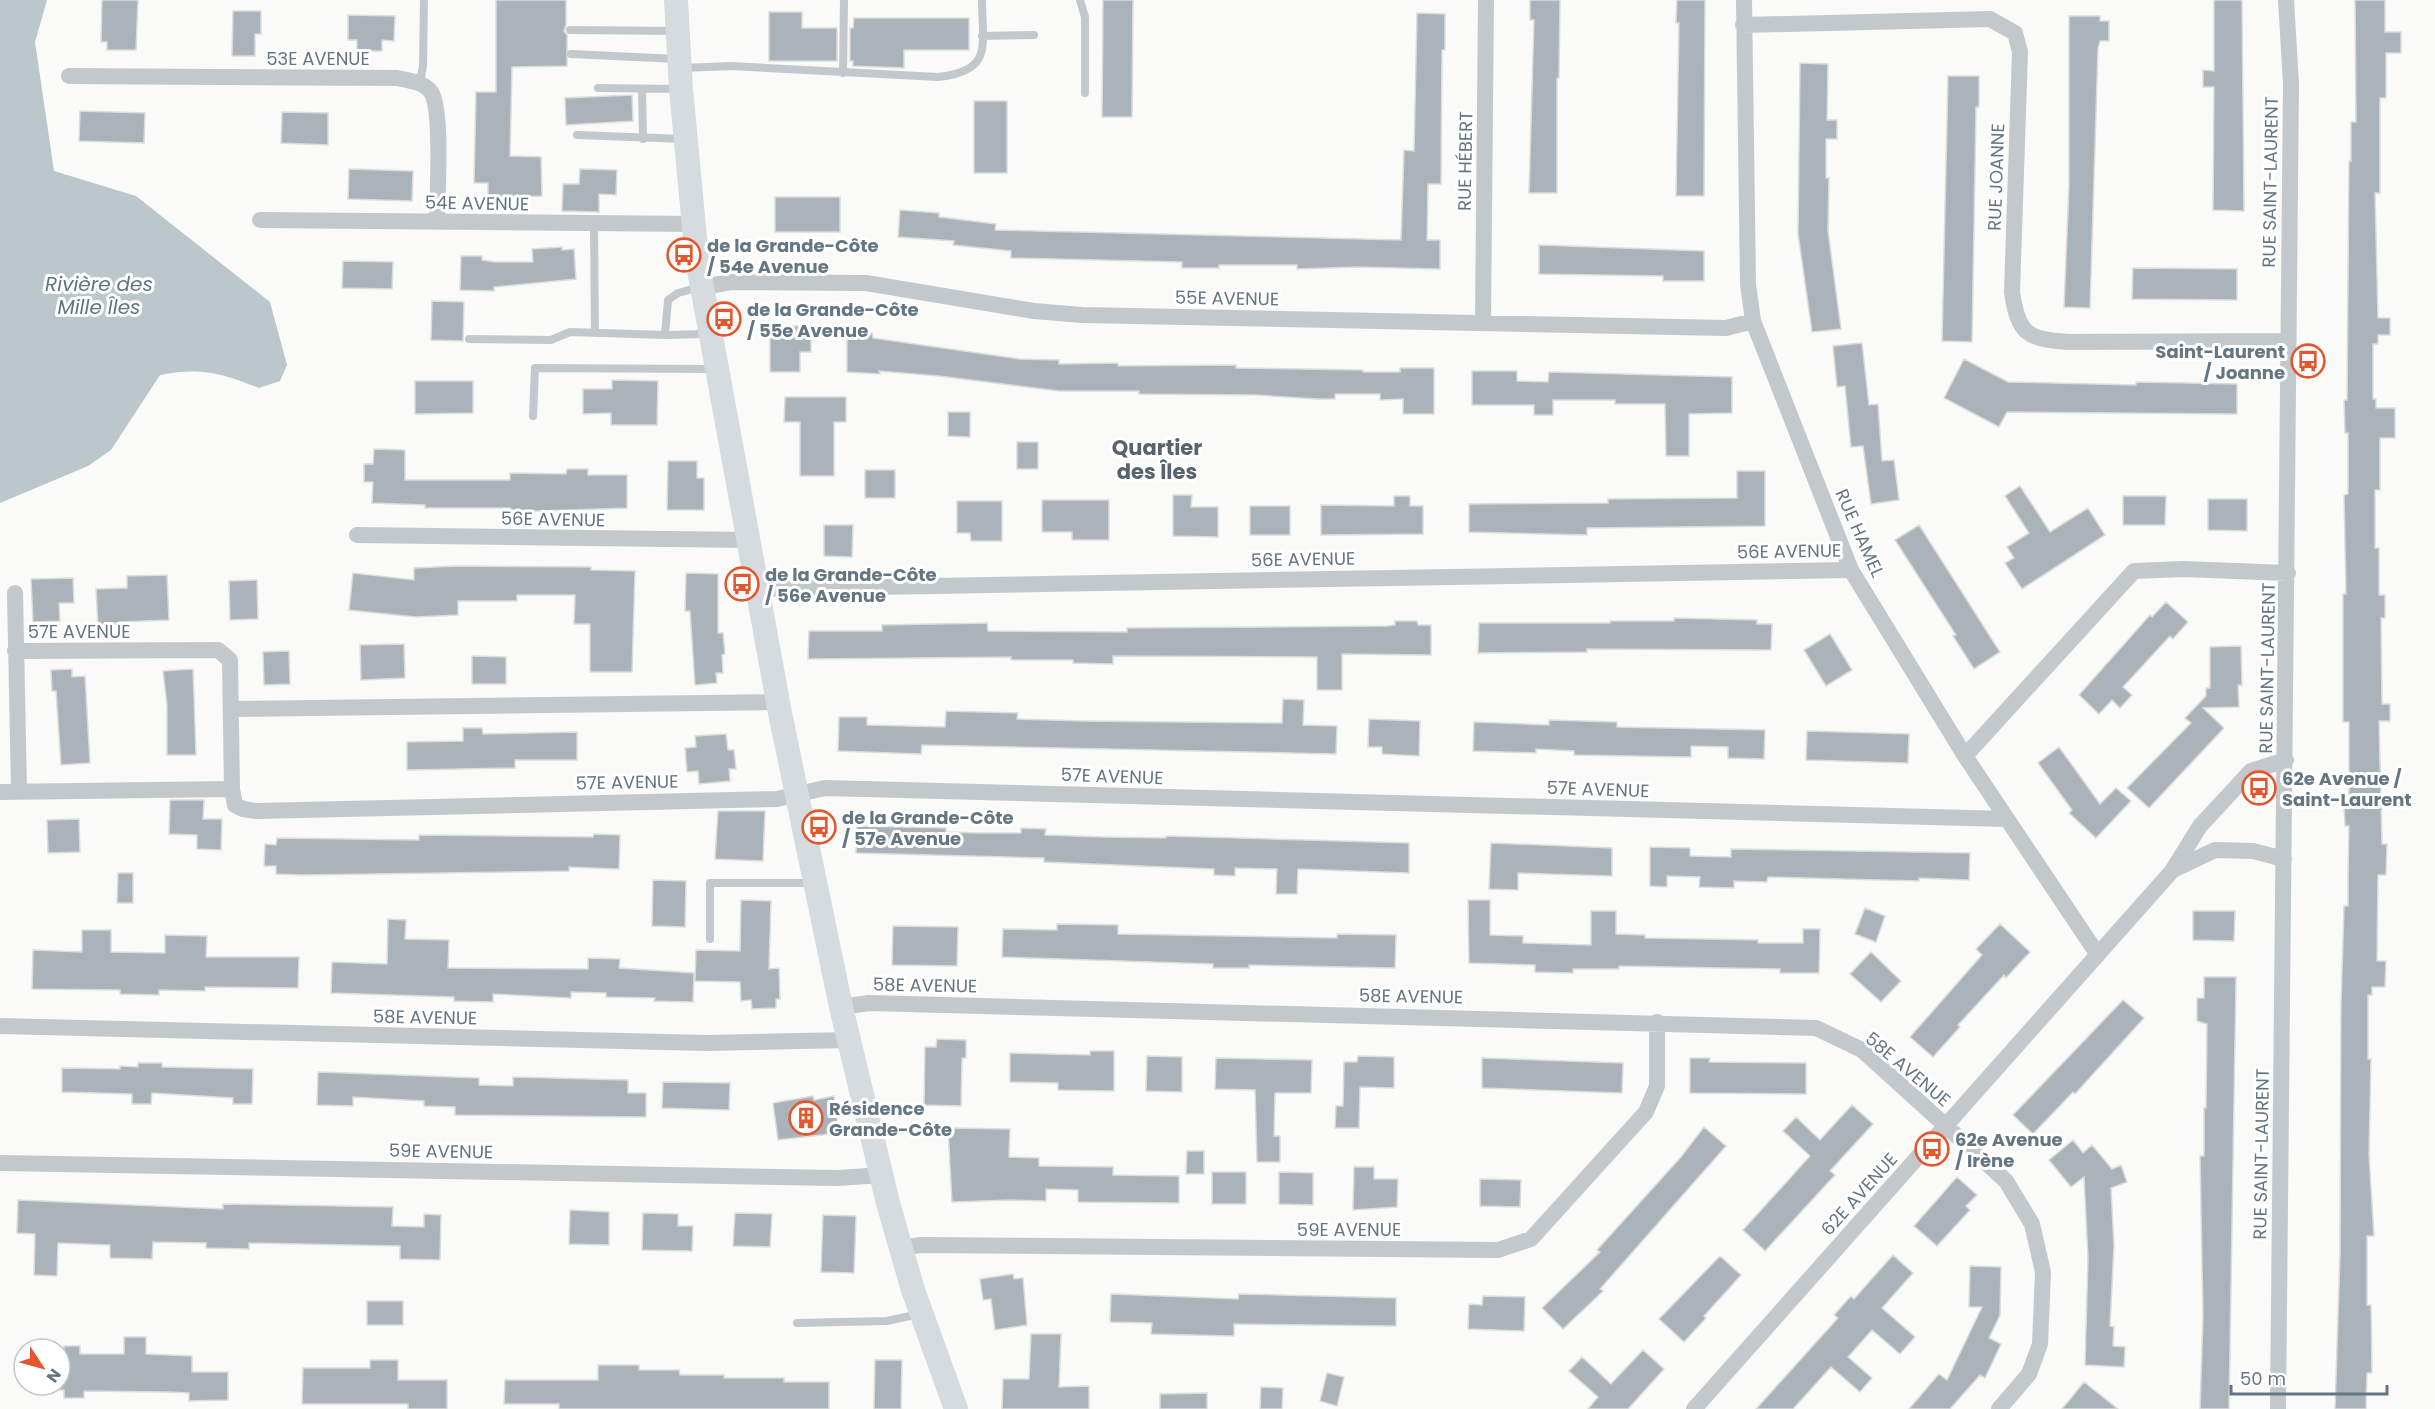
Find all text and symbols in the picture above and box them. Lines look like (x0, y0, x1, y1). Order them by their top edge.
street label: 53E AVENUE (266, 46, 370, 71)
street label: RUE SAINT-LAURENT (2256, 96, 2284, 268)
street label: RUE HÉBERT (1452, 111, 1478, 211)
street label: RUE JOANNE (1982, 123, 2010, 231)
street label: 54E AVENUE (425, 190, 529, 216)
place label: de la Grande-Côte / 54e Avenue (707, 233, 879, 279)
bus stop icon: de la Grande-Côte / 54e Avenue (666, 237, 702, 273)
water label: Rivière des Mille Îles (45, 270, 153, 321)
street label: 55E AVENUE (1175, 285, 1279, 311)
place label: de la Grande-Côte / 55e Avenue (747, 297, 919, 343)
bus stop icon: de la Grande-Côte / 55e Avenue (706, 301, 742, 337)
place label: Saint-Laurent / Joanne (2155, 339, 2285, 385)
bus stop icon: Saint-Laurent / Joanne (2290, 343, 2326, 379)
district label: Quartier des Îles (1112, 433, 1202, 486)
street label: RUE HAMEL (1829, 485, 1891, 581)
street label: 56E AVENUE (501, 506, 605, 532)
street label: 56E AVENUE (1737, 538, 1841, 564)
street label: 56E AVENUE (1251, 546, 1355, 572)
place label: de la Grande-Côte / 56e Avenue (765, 562, 937, 608)
bus stop icon: de la Grande-Côte / 56e Avenue (724, 566, 760, 602)
street label: RUE SAINT-LAURENT (2253, 582, 2281, 754)
street label: 57E AVENUE (28, 619, 130, 644)
street label: 57E AVENUE (1060, 762, 1164, 790)
place label: 62e Avenue / Saint-Laurent (2282, 766, 2412, 812)
street label: 57E AVENUE (575, 769, 679, 795)
bus stop icon: 62e Avenue / Saint-Laurent (2241, 770, 2277, 806)
street label: 57E AVENUE (1546, 775, 1650, 803)
place label: de la Grande-Côte / 57e Avenue (842, 805, 1014, 851)
bus stop icon: de la Grande-Côte / 57e Avenue (801, 809, 837, 845)
street label: 58E AVENUE (873, 972, 977, 998)
street label: 58E AVENUE (1359, 983, 1463, 1009)
street label: 58E AVENUE (373, 1004, 477, 1030)
street label: 58E AVENUE (1860, 1026, 1956, 1112)
street label: RUE SAINT-LAURENT (2247, 1068, 2275, 1240)
place label: Résidence Grande-Côte (829, 1096, 952, 1142)
building icon: Résidence Grande-Côte (788, 1100, 824, 1136)
place label: 62e Avenue / Irène (1955, 1127, 2063, 1173)
bus stop icon: 62e Avenue / Irène (1914, 1131, 1950, 1167)
street label: 59E AVENUE (389, 1138, 493, 1164)
street label: 62E AVENUE (1815, 1147, 1903, 1241)
street label: 59E AVENUE (1297, 1217, 1401, 1242)
north arrow (12, 1337, 72, 1397)
scale bar (2231, 1358, 2387, 1396)
text: N (41, 1364, 67, 1387)
text: 50 m (2240, 1366, 2286, 1391)

